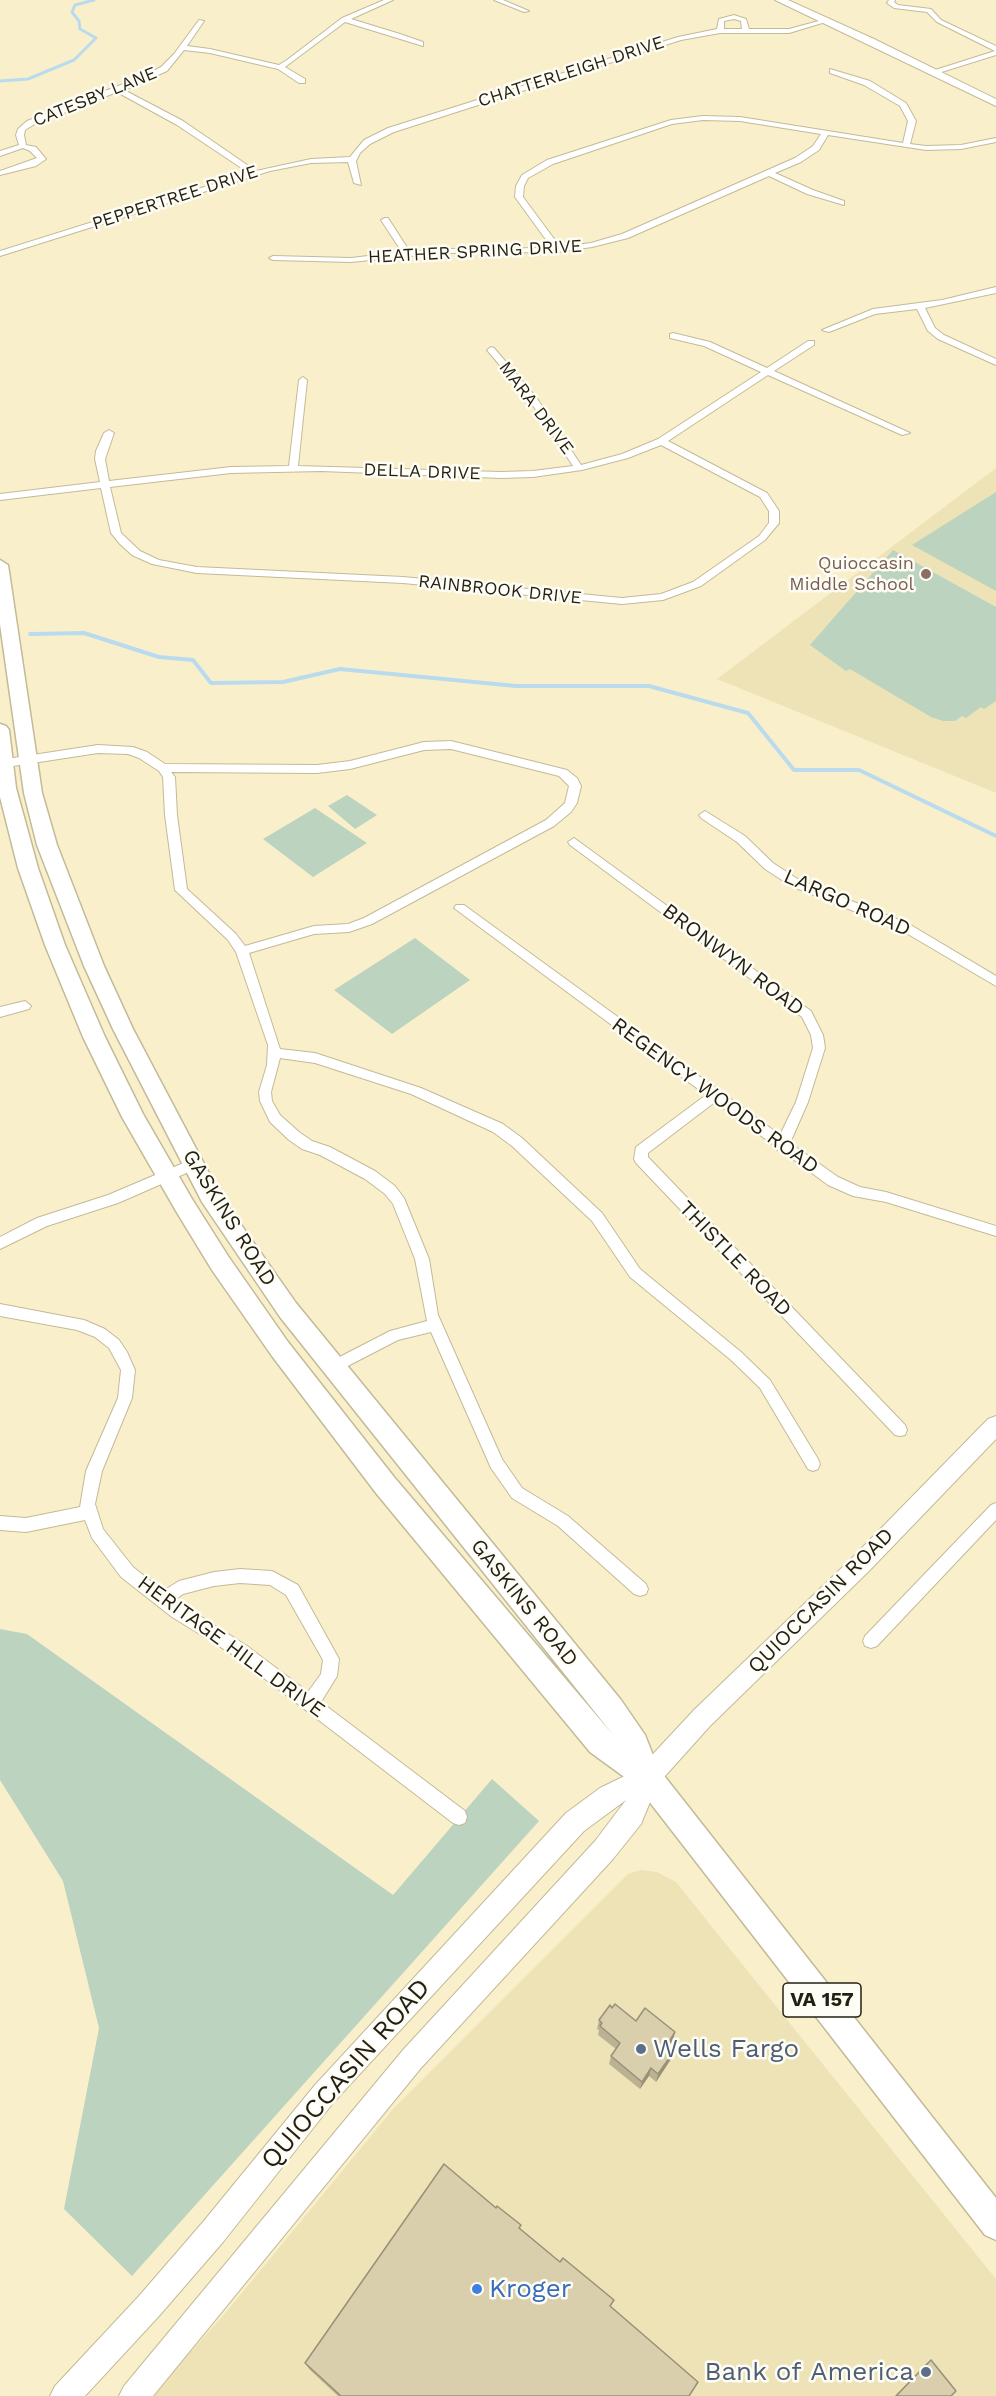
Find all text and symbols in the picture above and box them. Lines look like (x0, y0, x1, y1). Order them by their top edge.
street label: CHATTERLEIGH DRIVE (475, 32, 667, 112)
street label: CATESBY LANE (30, 62, 160, 132)
street label: PEPPERTREE DRIVE (89, 161, 261, 235)
street label: HEATHER SPRING DRIVE (367, 236, 583, 268)
street label: MARA DRIVE (494, 357, 578, 459)
street label: DELLA DRIVE (363, 459, 481, 485)
place label: Quioccasin Middle School (789, 553, 914, 596)
marker: Quioccasin Middle School (919, 567, 933, 581)
street label: RAINBROOK DRIVE (417, 571, 583, 609)
street label: LARGO ROAD (780, 864, 914, 942)
street label: BRONWYN ROAD (657, 898, 809, 1022)
street label: REGENCY WOODS ROAD (607, 1012, 823, 1180)
street label: GASKINS ROAD (177, 1145, 281, 1291)
street label: THISTLE ROAD (673, 1196, 797, 1322)
street label: QUIOCCASIN ROAD (743, 1523, 899, 1679)
street label: GASKINS ROAD (465, 1534, 583, 1672)
street label: HERITAGE HILL DRIVE (133, 1571, 329, 1723)
street label: QUIOCCASIN ROAD (255, 1973, 437, 2175)
road number: VA 157 (783, 1983, 861, 2017)
place label: Wells Fargo (653, 2033, 799, 2065)
marker: Wells Fargo (634, 2042, 648, 2056)
place label: Kroger (489, 2273, 571, 2305)
marker: Kroger (470, 2282, 484, 2296)
place label: Bank of America (704, 2356, 914, 2388)
marker: Bank of America (919, 2365, 933, 2379)

